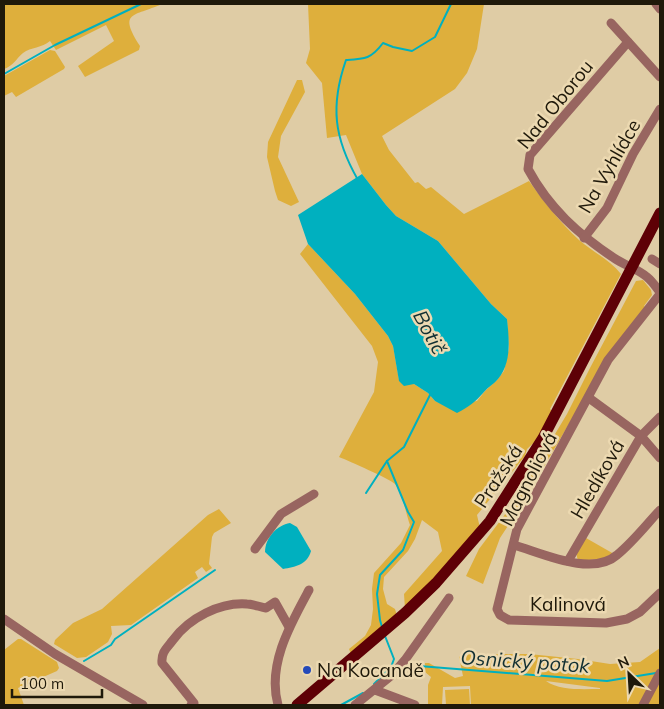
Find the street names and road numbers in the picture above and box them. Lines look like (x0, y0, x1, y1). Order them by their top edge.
street label: Nad Oborou (512, 55, 598, 153)
street label: Na Vyhlídce (572, 115, 646, 217)
street label: Magnoliová (494, 428, 562, 530)
street label: Hledíková (565, 435, 629, 523)
street label: Pražská (469, 440, 527, 512)
street label: Kalinová (530, 592, 606, 616)

